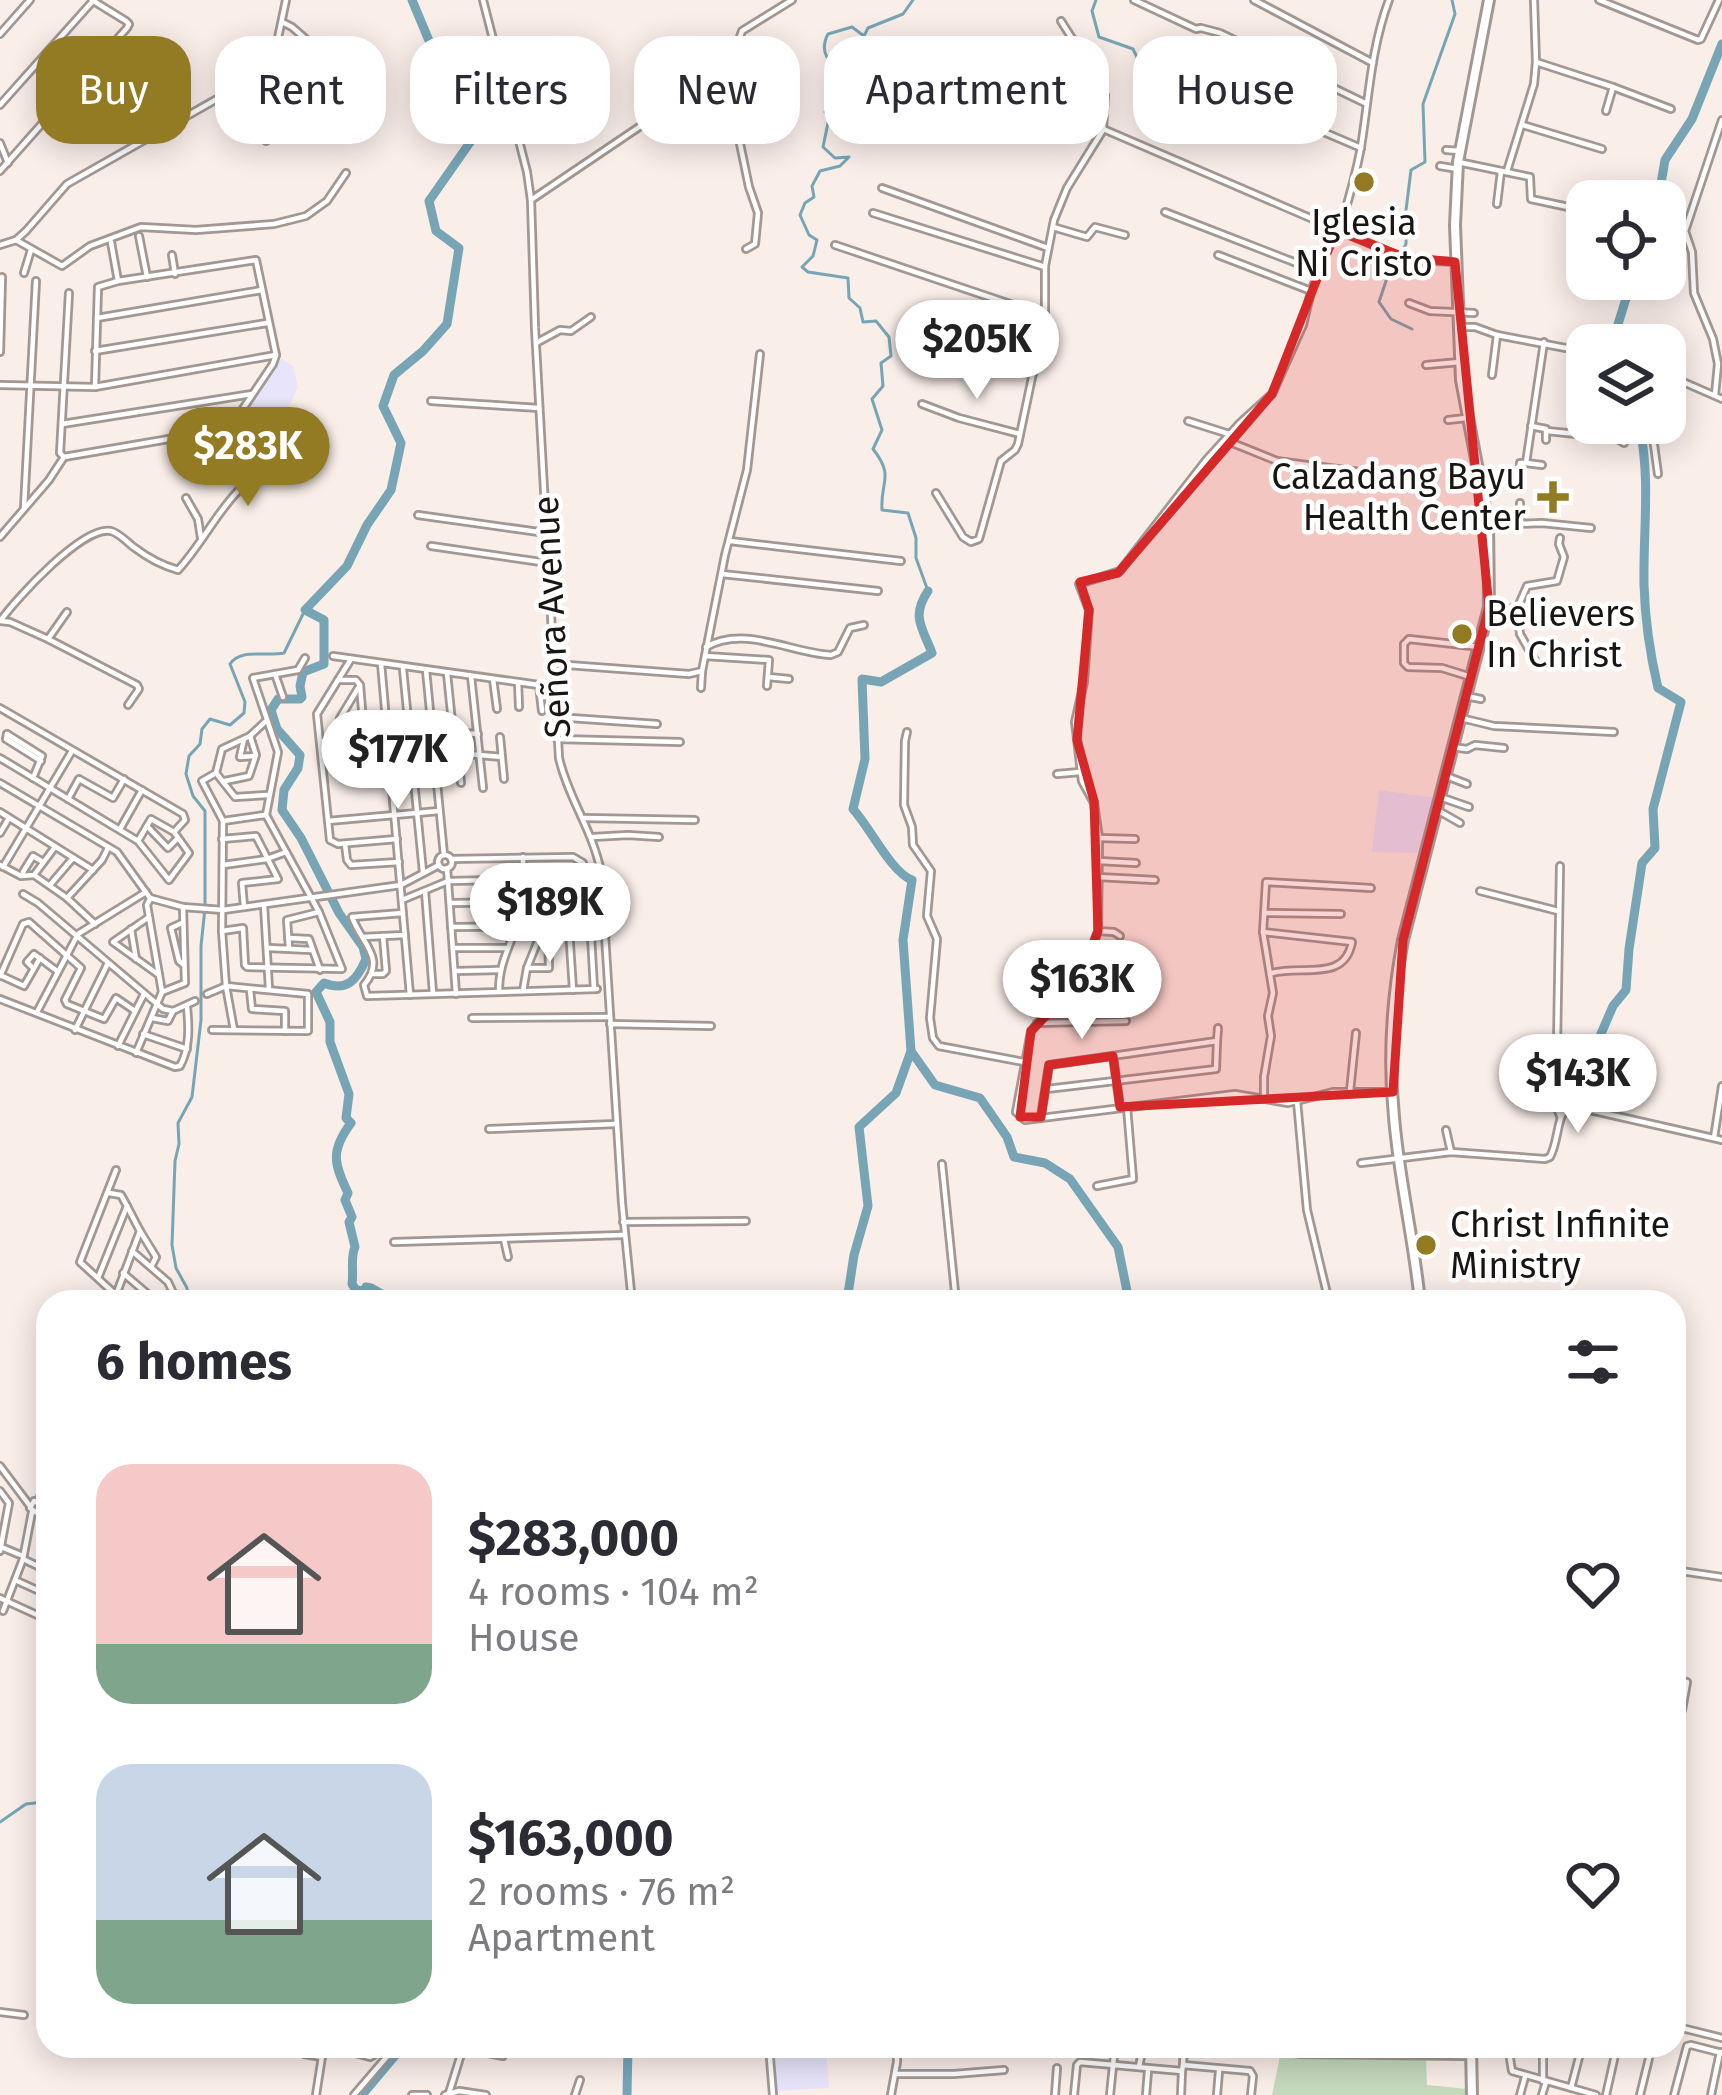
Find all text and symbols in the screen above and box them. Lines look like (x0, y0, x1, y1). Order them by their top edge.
chip: Buy (36, 36, 191, 144)
chip: Rent (215, 36, 386, 144)
chip: Filters (410, 36, 610, 144)
chip: New (634, 36, 800, 144)
chip: Apartment (824, 36, 1109, 144)
chip: House (1133, 36, 1337, 144)
marker: Iglesia Ni Cristo (1351, 169, 1377, 195)
map controls (1566, 180, 1686, 444)
button: locate (1566, 180, 1686, 300)
place label: Iglesia Ni Cristo (1295, 201, 1433, 286)
pin: $205K (893, 300, 1061, 402)
text: $205K (922, 316, 1032, 362)
button: layers (1566, 324, 1686, 444)
pin: $283K (164, 407, 332, 509)
text: $283K (194, 423, 302, 469)
place label: Calzadang Bayu Health Center (1271, 455, 1526, 540)
marker: Calzadang Bayu Health Center (1537, 481, 1569, 513)
street label: Señora Avenue (524, 495, 580, 739)
place label: Believers In Christ (1486, 592, 1635, 677)
marker: Believers In Christ (1449, 621, 1475, 647)
pin: $177K (314, 710, 482, 812)
text: $177K (348, 726, 448, 772)
pin: $189K (466, 863, 634, 965)
text: $189K (497, 879, 603, 925)
pin: $163K (998, 940, 1166, 1042)
text: $163K (1030, 956, 1134, 1002)
pin: $143K (1494, 1034, 1662, 1136)
text: $143K (1526, 1050, 1630, 1096)
place label: Christ Infinite Ministry (1450, 1203, 1670, 1288)
marker: Christ Infinite Ministry (1413, 1232, 1439, 1258)
icon: filters (1560, 1329, 1626, 1395)
text: 6 homes (96, 1331, 292, 1393)
text: $283,000 (468, 1507, 679, 1569)
icon: home (192, 1512, 336, 1656)
icon: heart (1560, 1551, 1626, 1617)
text: 4 rooms · 104 m² (468, 1569, 759, 1615)
text: House (468, 1615, 579, 1661)
text: $163,000 (468, 1807, 674, 1869)
icon: home (192, 1812, 336, 1956)
icon: heart (1560, 1851, 1626, 1917)
text: 2 rooms · 76 m² (468, 1869, 735, 1915)
text: Apartment (468, 1915, 655, 1961)

